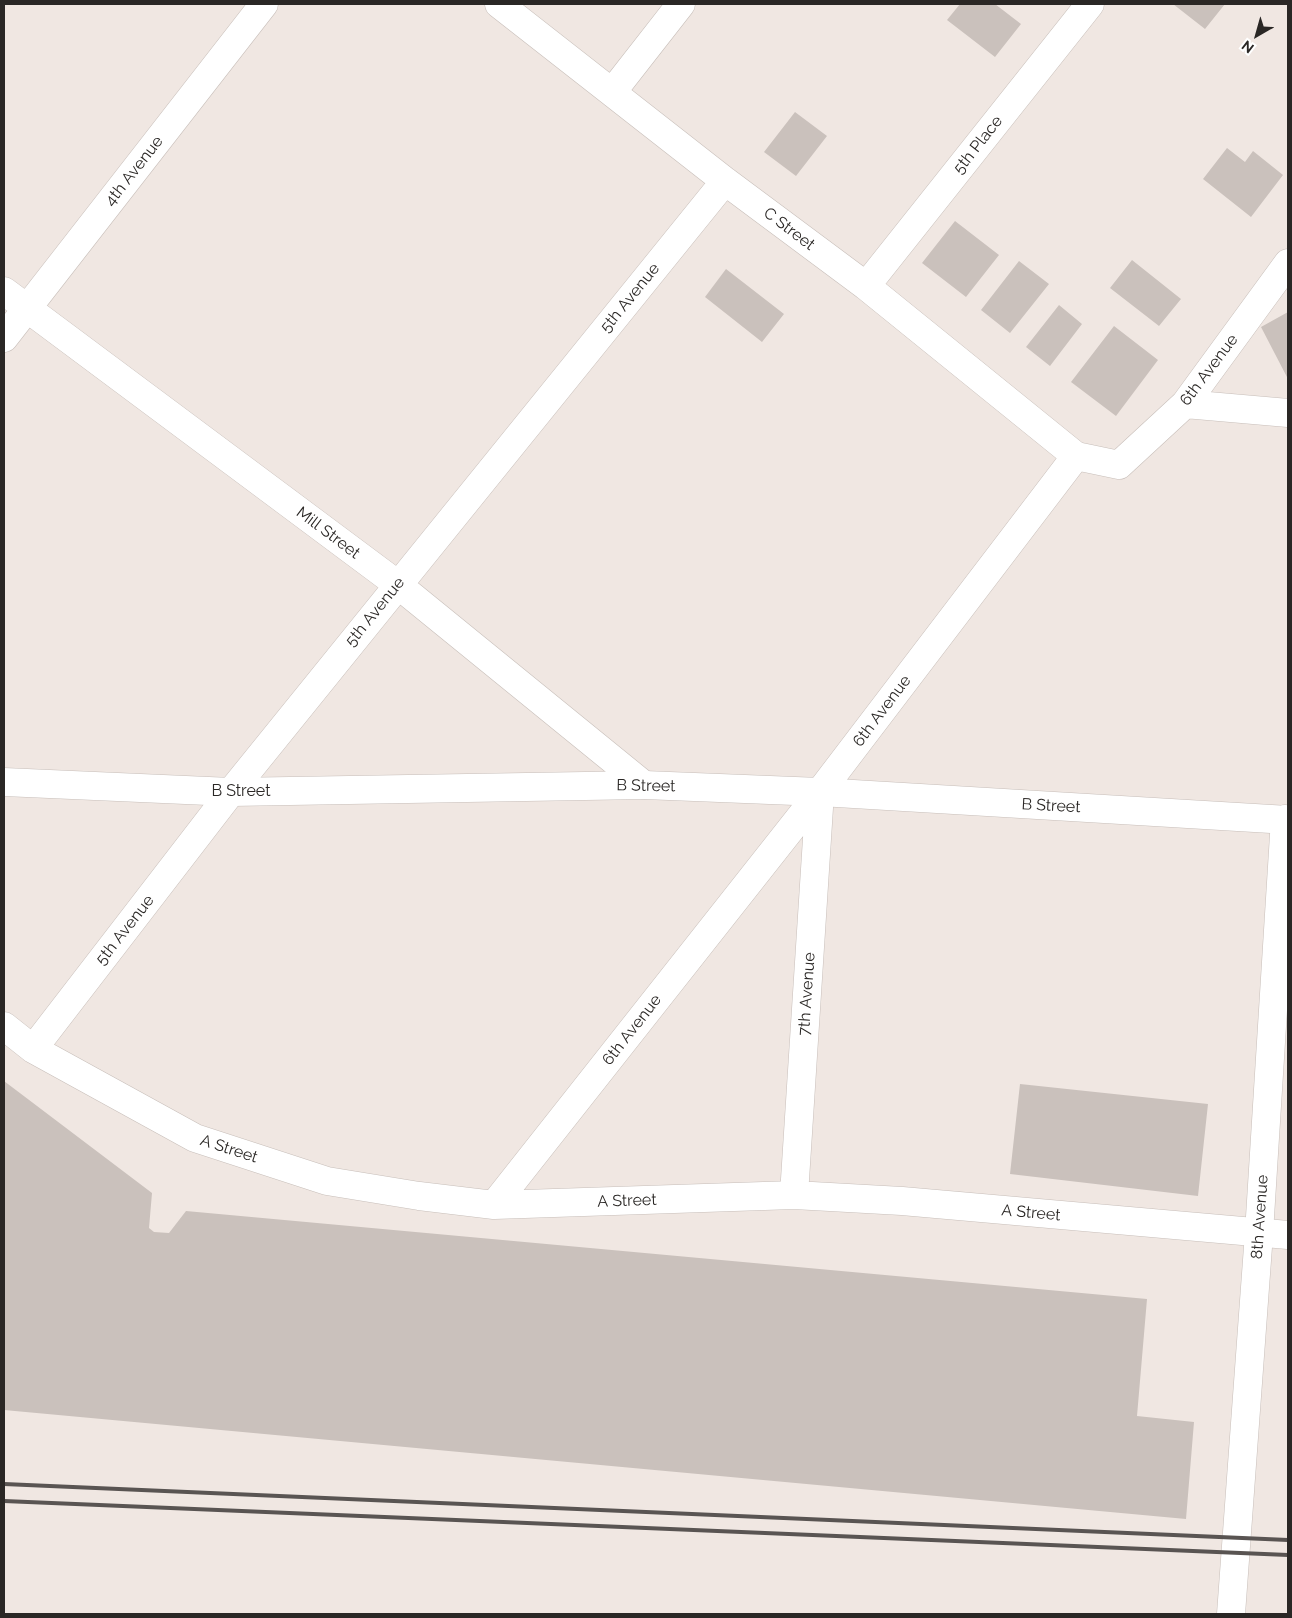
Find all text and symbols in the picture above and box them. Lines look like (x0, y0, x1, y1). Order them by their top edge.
north arrow (1232, 10, 1282, 60)
text: N (1239, 37, 1257, 56)
street label: 5th Place (949, 112, 1007, 178)
street label: 4th Avenue (101, 132, 167, 210)
street label: C Street (759, 203, 819, 255)
street label: 5th Avenue (596, 259, 664, 337)
street label: 6th Avenue (1176, 330, 1242, 410)
street label: Mill Street (292, 503, 364, 563)
street label: 5th Avenue (341, 573, 409, 651)
street label: 6th Avenue (849, 671, 915, 751)
street label: B Street (616, 776, 676, 796)
street label: B Street (211, 781, 271, 801)
street label: B Street (1021, 795, 1081, 817)
street label: 5th Avenue (92, 891, 158, 969)
street label: 7th Avenue (795, 952, 819, 1036)
street label: 6th Avenue (598, 991, 666, 1069)
street label: A Street (198, 1131, 260, 1167)
street label: 8th Avenue (1247, 1174, 1273, 1260)
street label: A Street (597, 1190, 657, 1212)
street label: A Street (1001, 1201, 1061, 1225)

